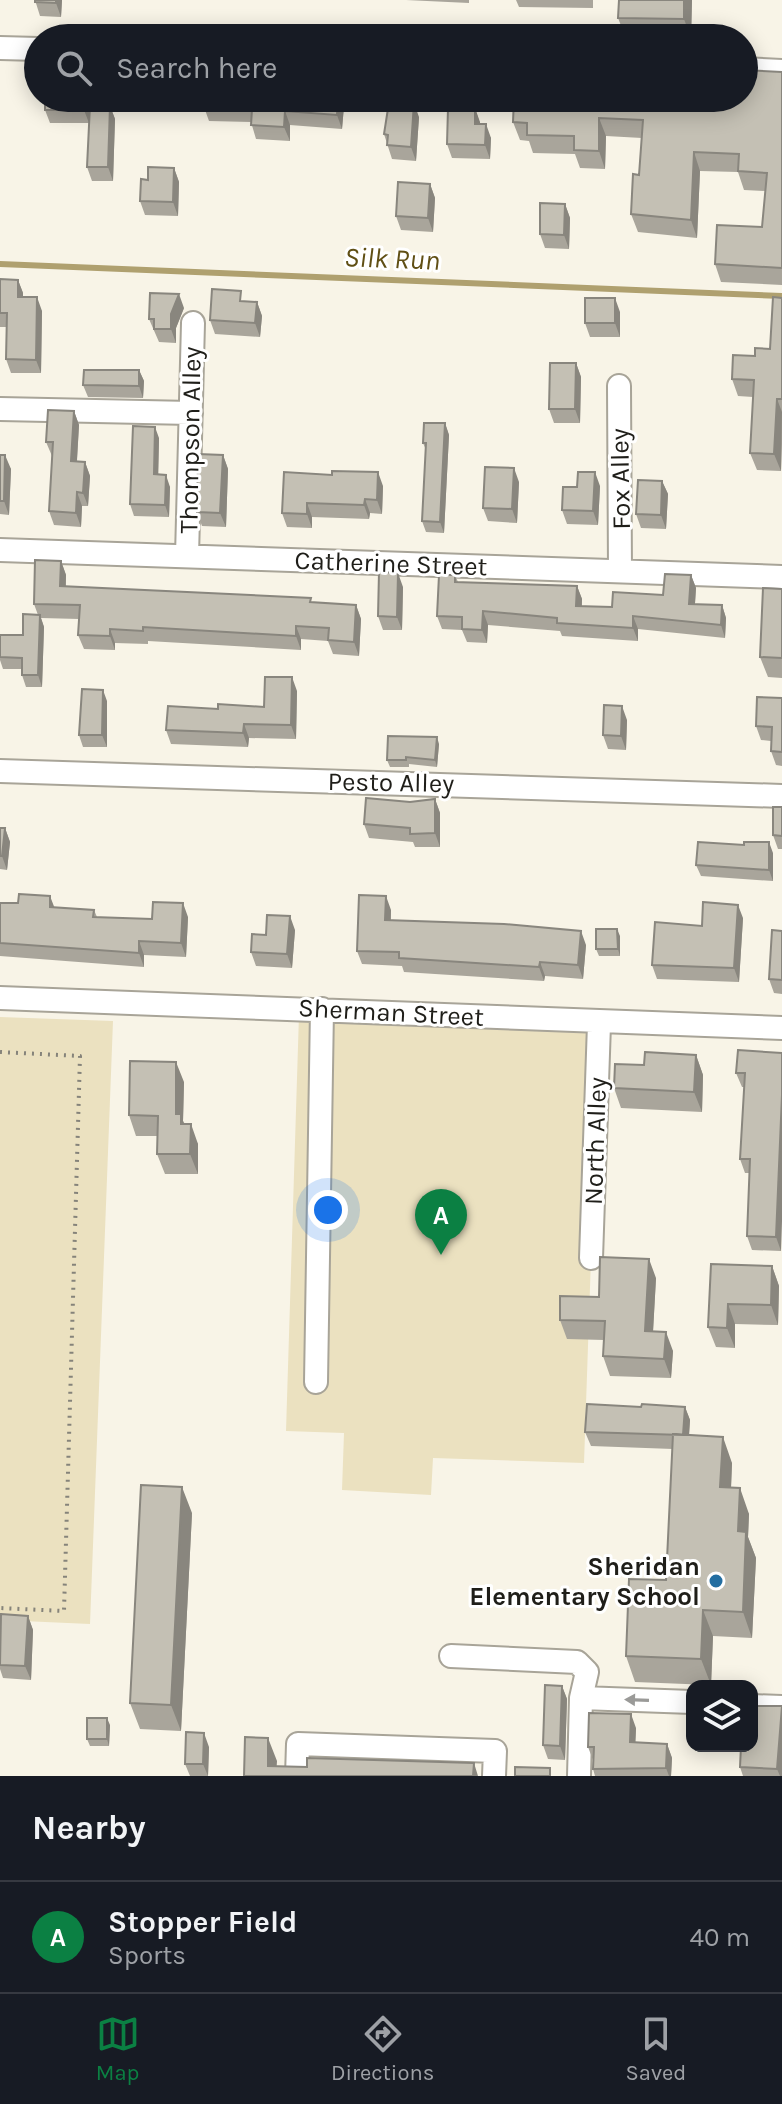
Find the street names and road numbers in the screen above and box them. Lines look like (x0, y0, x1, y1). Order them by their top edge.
street label: Thompson Alley (173, 346, 208, 534)
street label: Fox Alley (604, 428, 637, 530)
street label: Catherine Street (294, 545, 488, 582)
street label: Pesto Alley (327, 766, 455, 799)
street label: Sherman Street (297, 992, 485, 1033)
street label: North Alley (578, 1077, 613, 1206)

